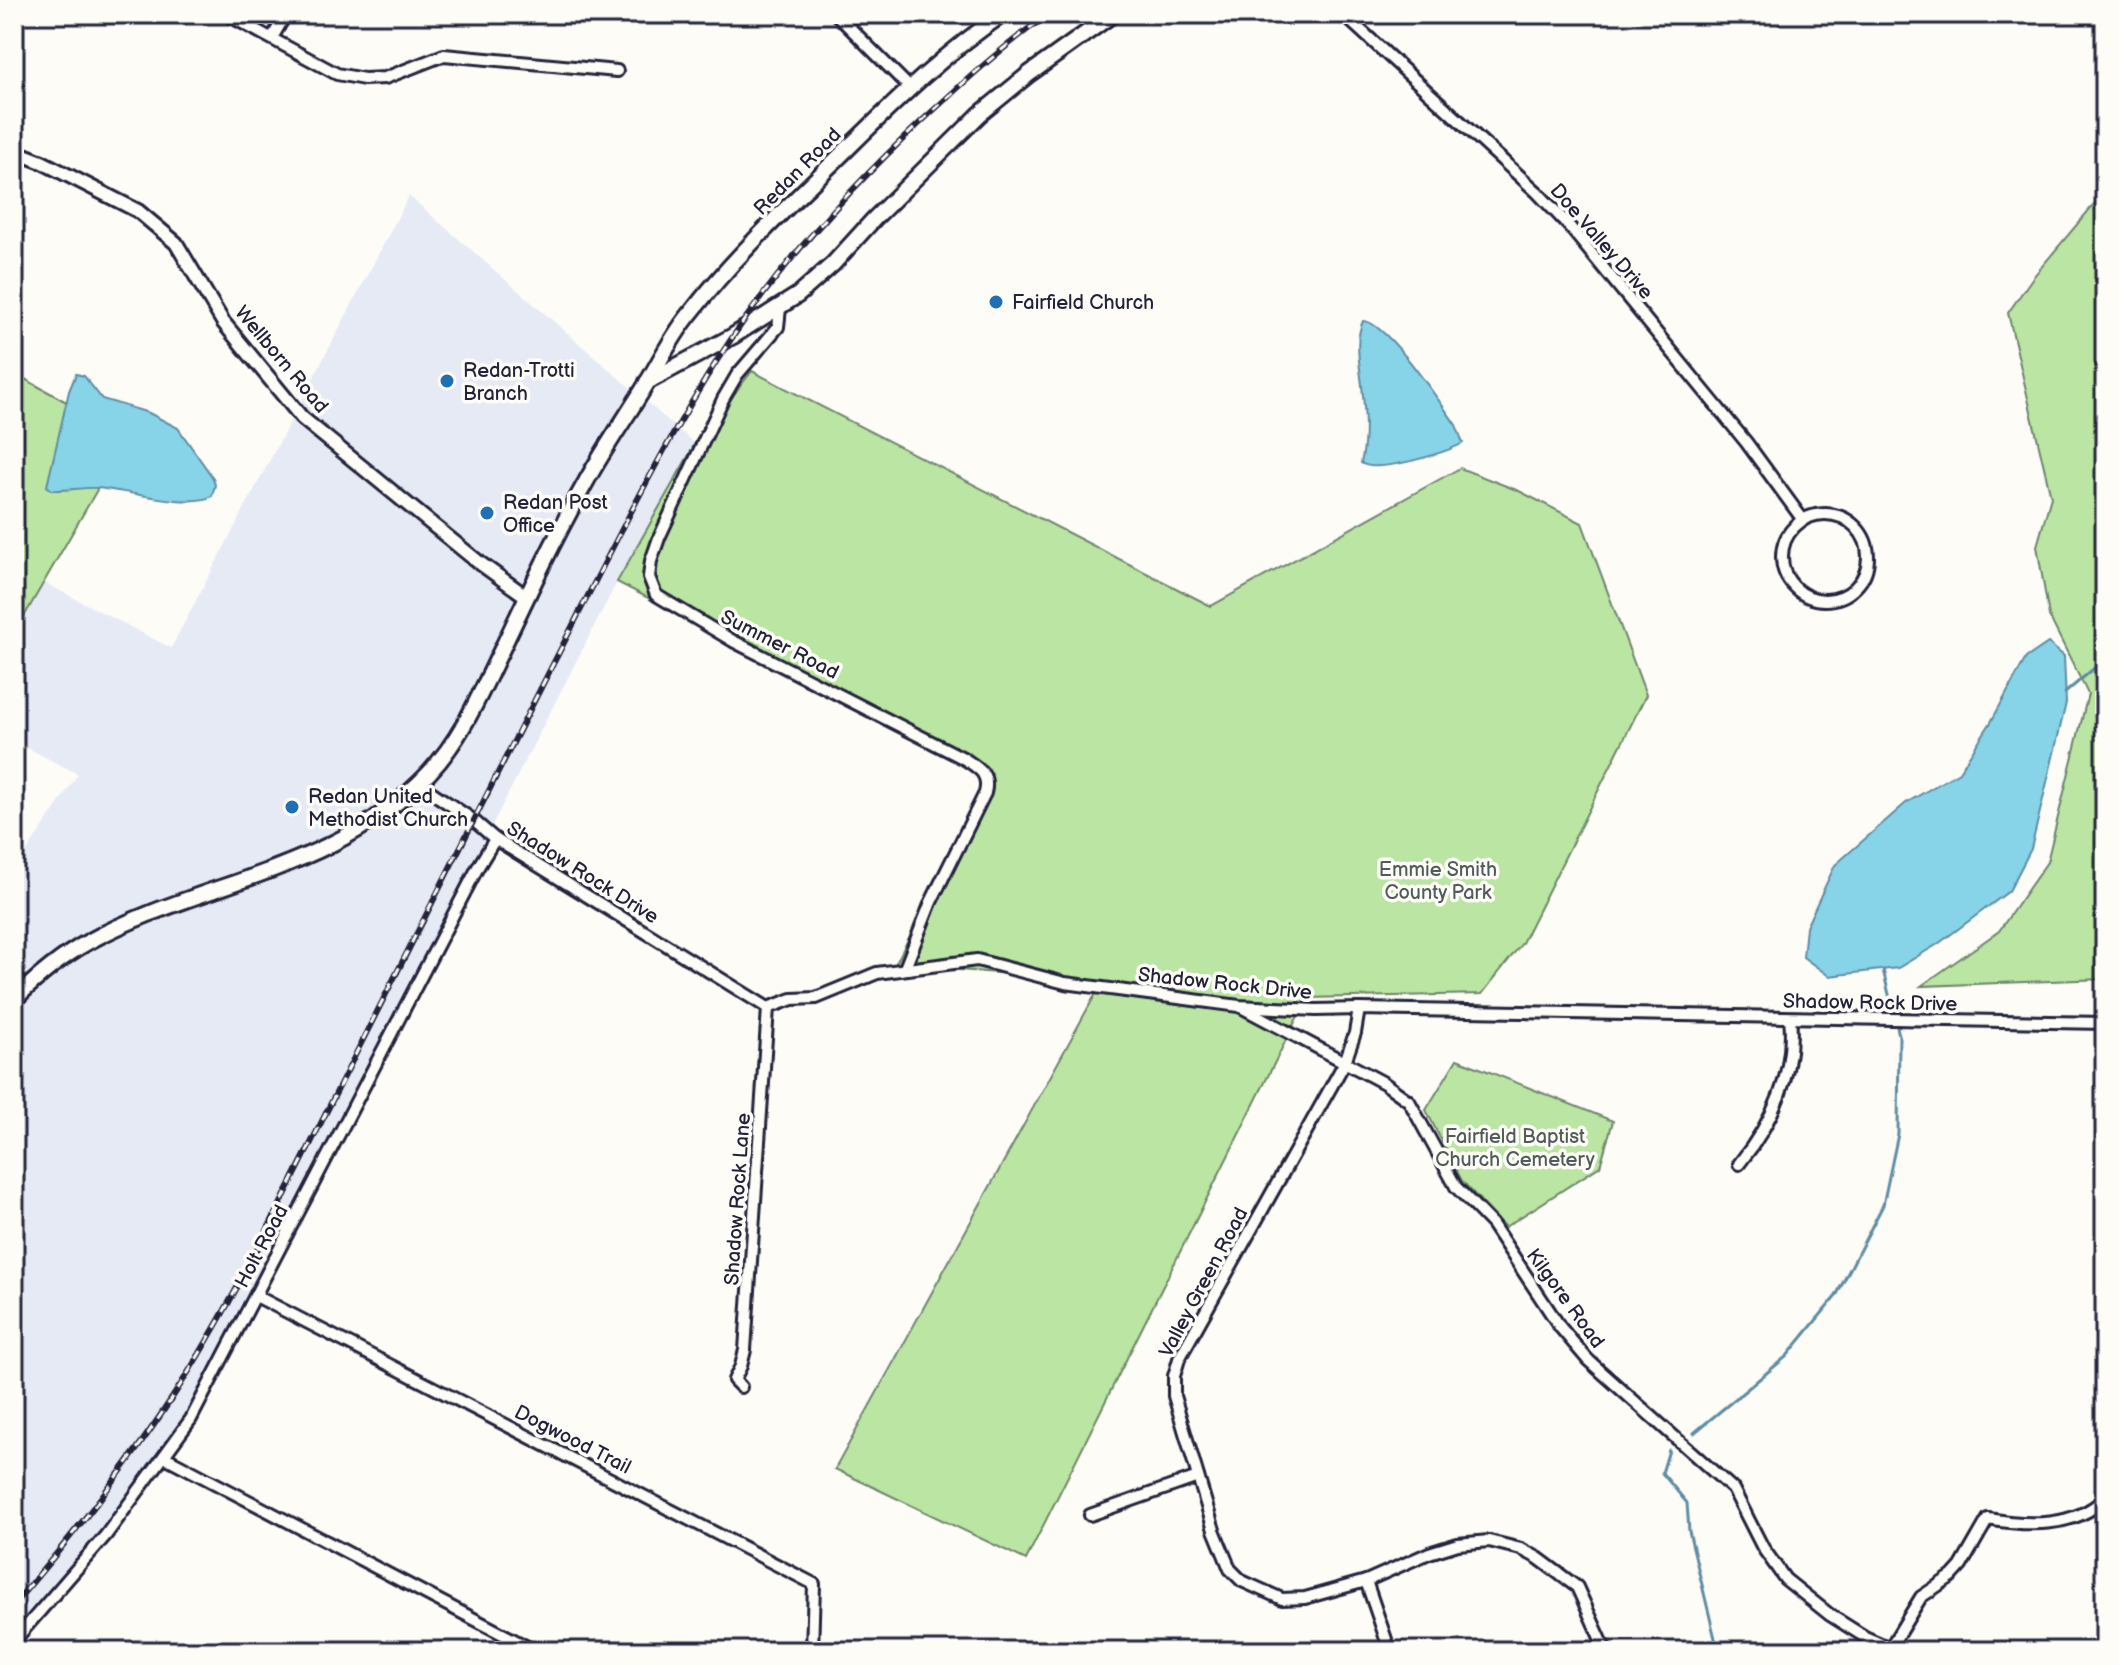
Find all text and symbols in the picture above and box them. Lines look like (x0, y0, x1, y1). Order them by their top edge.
street label: Redan Road (749, 123, 846, 220)
street label: Doe Valley Drive (1545, 179, 1658, 304)
place label: Fairfield Church (1012, 291, 1154, 315)
marker: Fairfield Church (987, 293, 1005, 311)
street label: Wellborn Road (229, 301, 333, 418)
place label: Redan-Trotti Branch (463, 359, 575, 406)
marker: Redan-Trotti Branch (438, 372, 456, 390)
place label: Redan Post Office (503, 491, 608, 538)
marker: Redan Post Office (478, 504, 496, 522)
street label: Summer Road (717, 605, 843, 685)
place label: Redan United Methodist Church (308, 785, 468, 832)
marker: Redan United Methodist Church (283, 798, 301, 816)
street label: Shadow Rock Drive (502, 816, 663, 929)
park label: Emmie Smith County Park (1379, 858, 1497, 905)
street label: Shadow Rock Drive (1137, 963, 1313, 1005)
street label: Shadow Rock Drive (1783, 989, 1958, 1017)
street label: Shadow Rock Lane (720, 1112, 756, 1286)
park label: Fairfield Baptist Church Cemetery (1435, 1125, 1595, 1172)
street label: Holt Road (230, 1201, 294, 1292)
street label: Valley Green Road (1154, 1203, 1254, 1362)
street label: Kilgore Road (1521, 1244, 1609, 1353)
street label: Dogwood Trail (510, 1400, 635, 1480)

